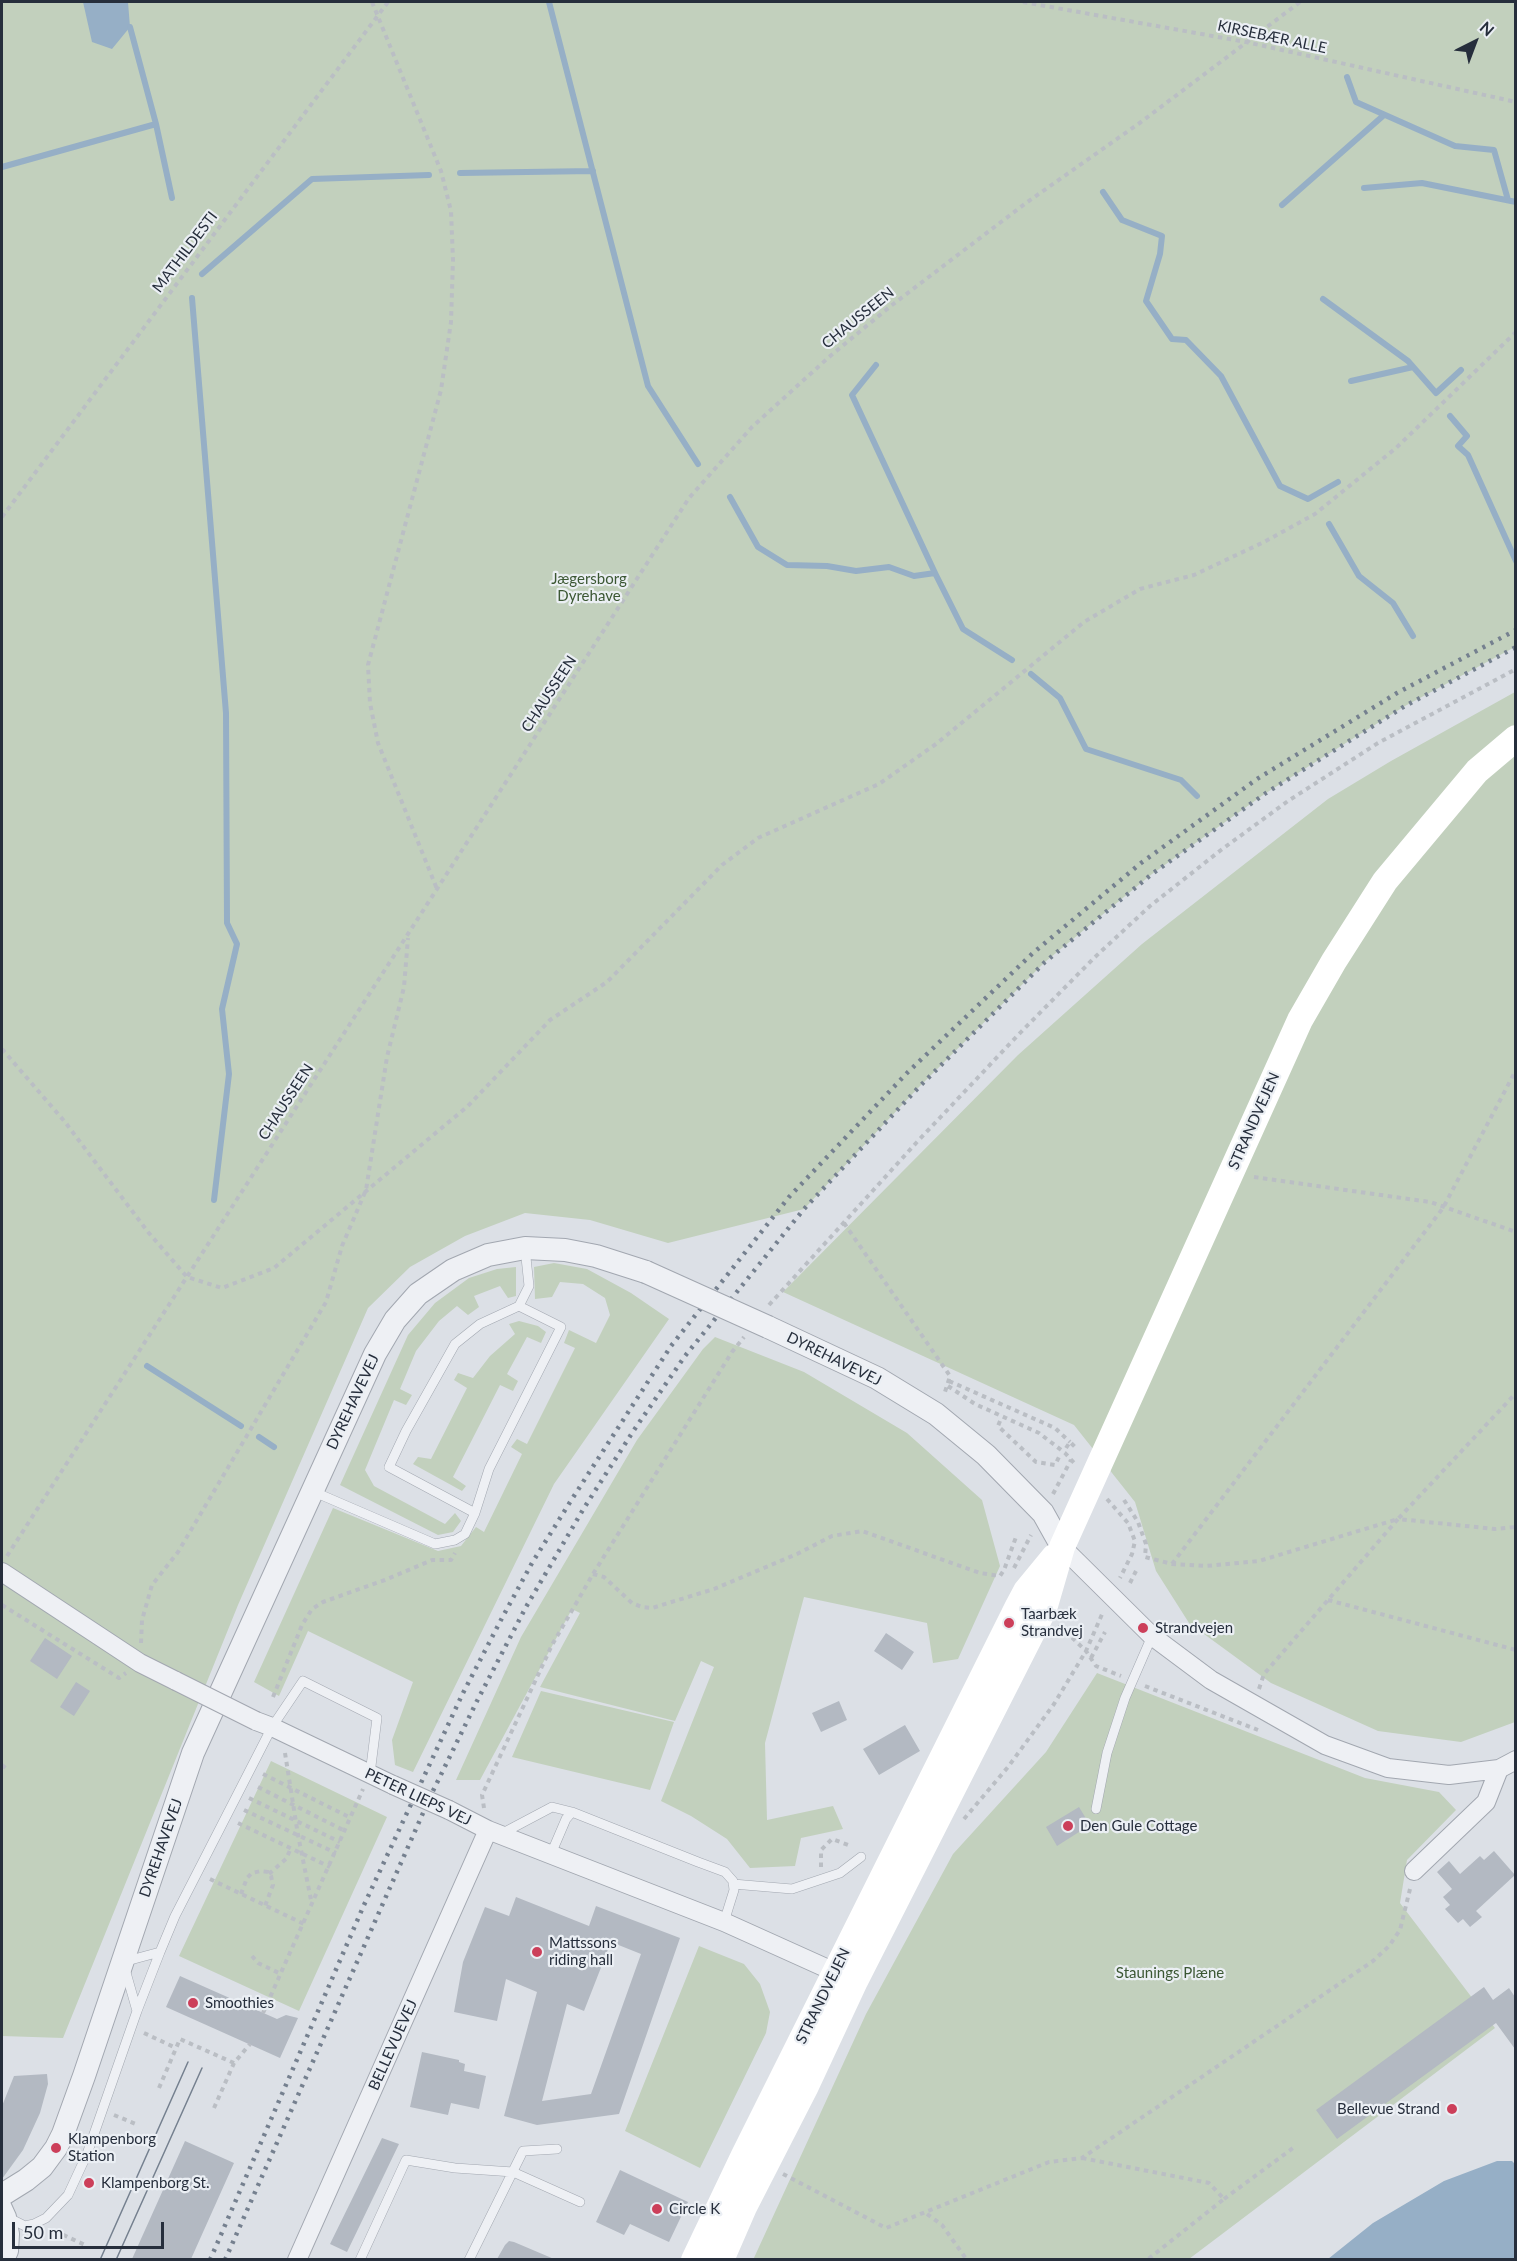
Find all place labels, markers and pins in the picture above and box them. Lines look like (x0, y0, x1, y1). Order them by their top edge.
place label: Taarbæk Strandvej (1021, 1605, 1083, 1640)
marker: Taarbæk Strandvej (1002, 1616, 1016, 1630)
place label: Strandvejen (1155, 1619, 1233, 1637)
marker: Strandvejen (1136, 1621, 1150, 1635)
place label: Den Gule Cottage (1080, 1817, 1197, 1835)
marker: Den Gule Cottage (1061, 1819, 1075, 1833)
place label: Mattssons riding hall (549, 1934, 617, 1969)
marker: Mattssons riding hall (530, 1945, 544, 1959)
place label: Smoothies (205, 1994, 274, 2012)
marker: Smoothies (186, 1996, 200, 2010)
place label: Bellevue Strand (1337, 2100, 1440, 2118)
marker: Bellevue Strand (1445, 2102, 1459, 2116)
place label: Klampenborg Station (68, 2130, 156, 2165)
marker: Klampenborg Station (49, 2141, 63, 2155)
place label: Klampenborg St. (101, 2174, 210, 2192)
marker: Klampenborg St. (82, 2176, 96, 2190)
place label: Circle K (669, 2200, 720, 2218)
marker: Circle K (650, 2202, 664, 2216)

